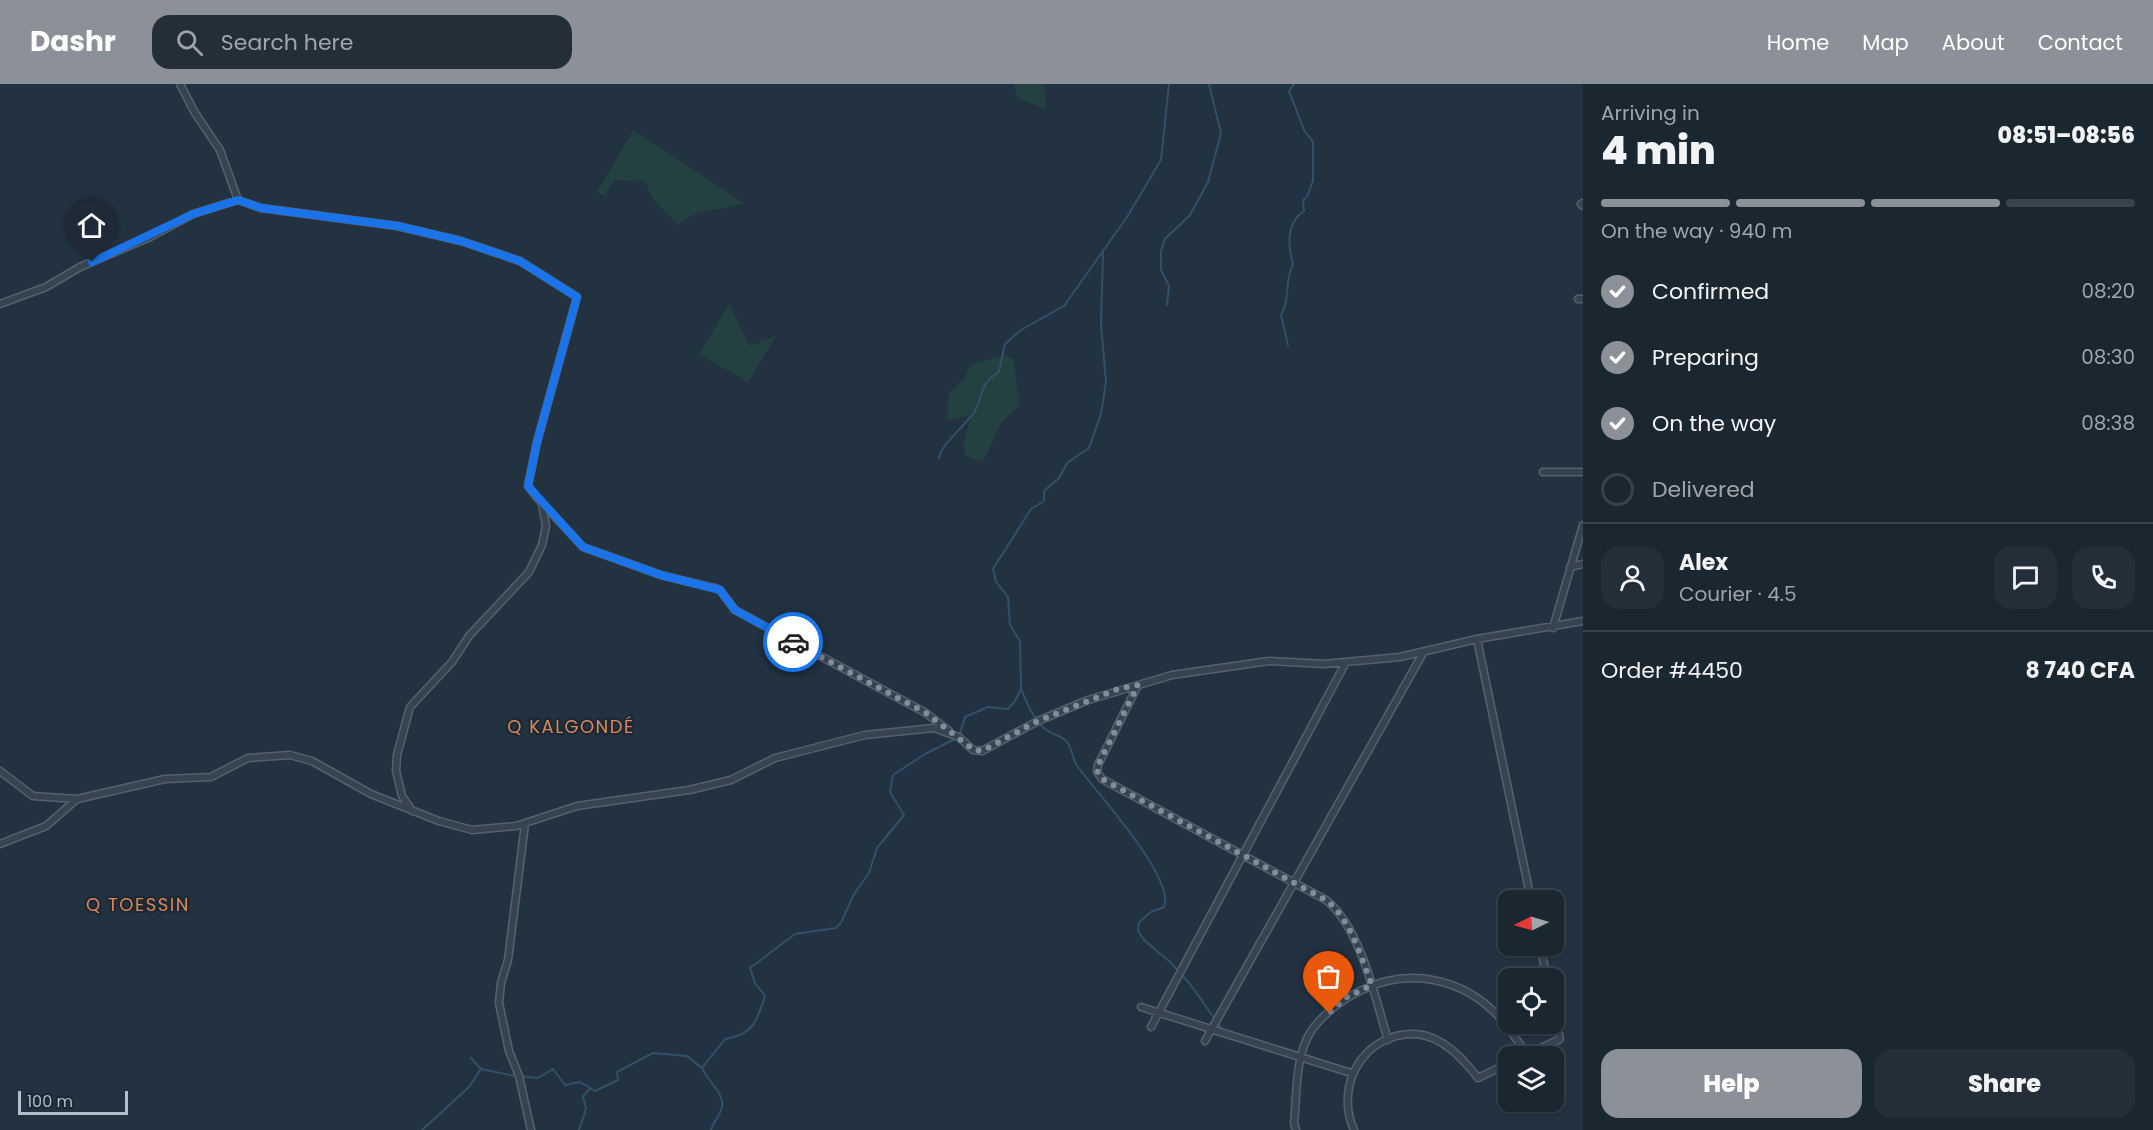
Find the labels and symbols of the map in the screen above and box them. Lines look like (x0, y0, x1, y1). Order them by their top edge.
pin (66, 200, 117, 262)
courier (763, 612, 823, 672)
district label: Q KALGONDÉ (507, 714, 635, 739)
north arrow (1498, 890, 1564, 956)
district label: Q TOESSIN (86, 892, 190, 917)
pin (1303, 951, 1354, 1013)
scale bar (18, 1088, 128, 1116)

